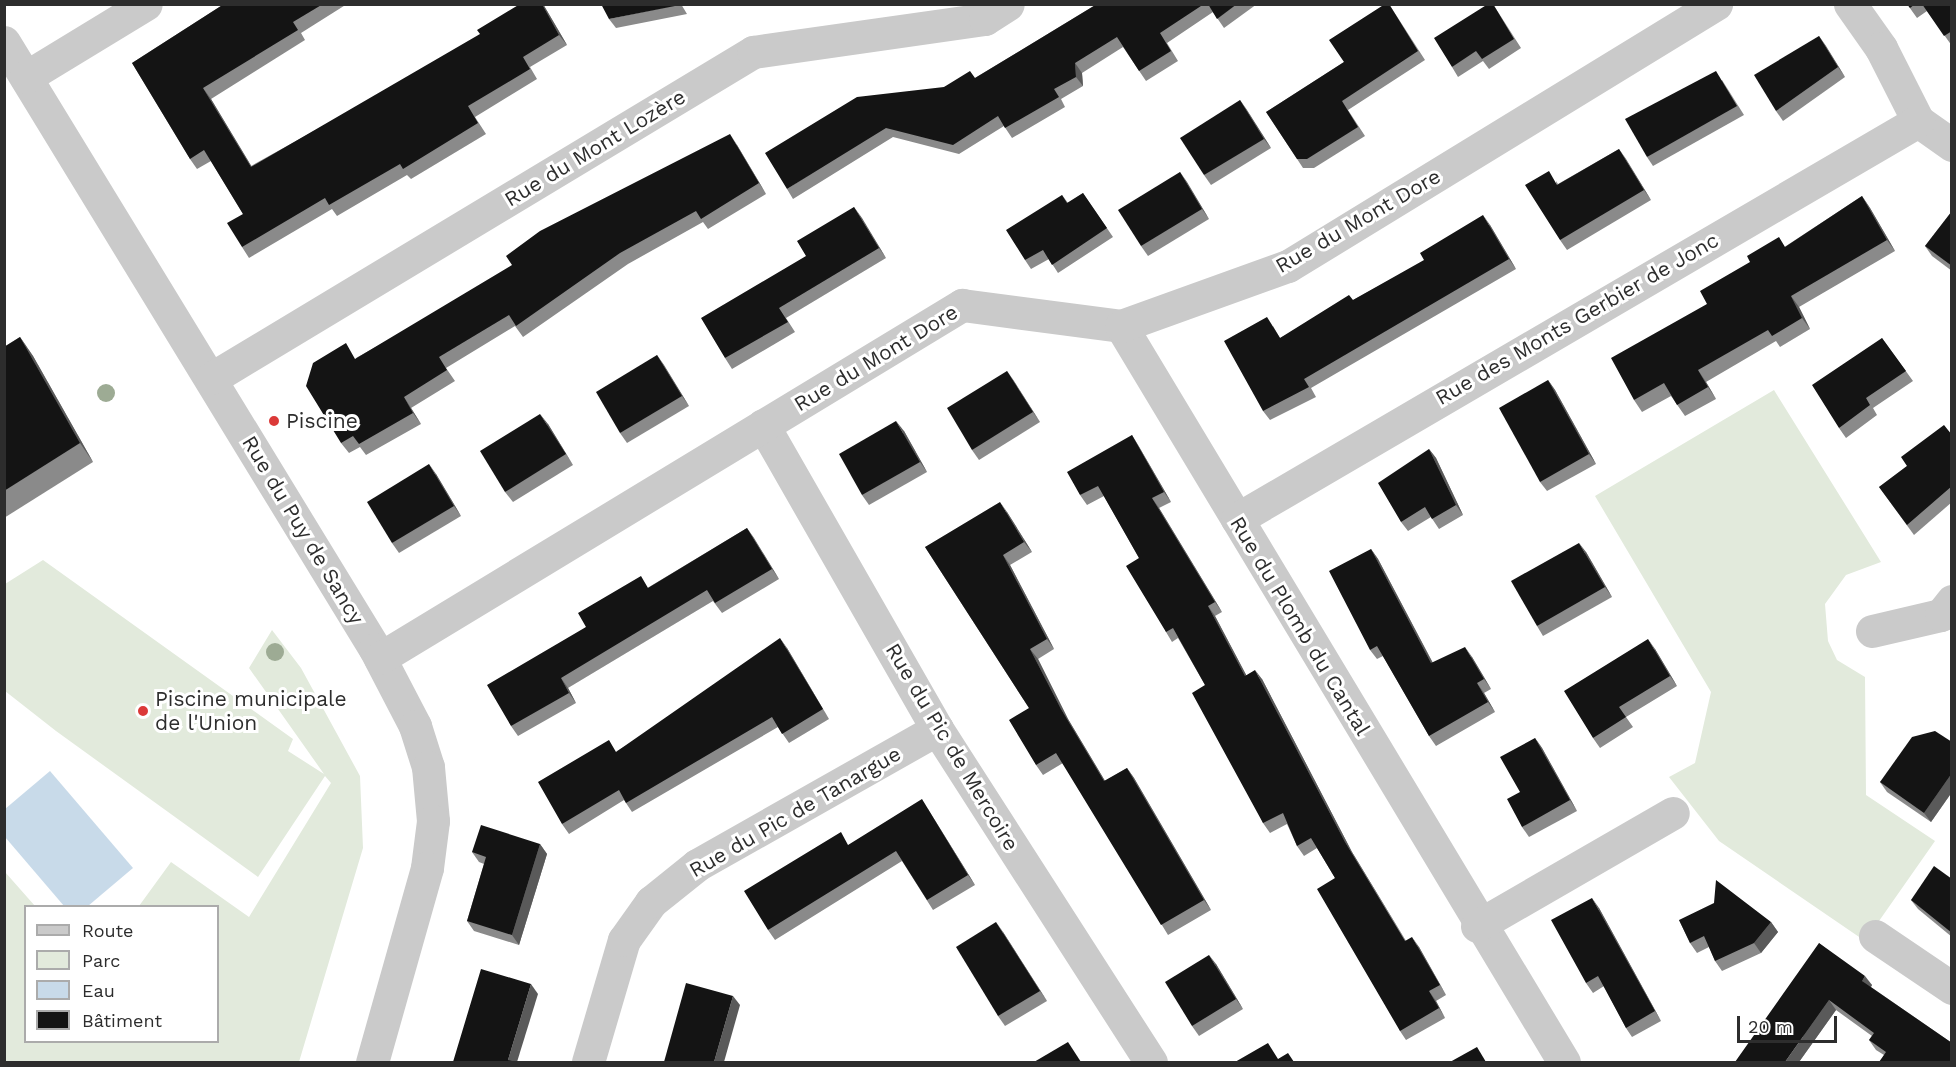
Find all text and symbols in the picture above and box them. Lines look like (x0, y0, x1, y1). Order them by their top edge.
street label: Rue du Mont Lozère (500, 84, 690, 212)
street label: Rue du Mont Dore (1271, 163, 1445, 279)
street label: Rue des Monts Gerbier de Jonc (1431, 227, 1723, 411)
street label: Rue du Mont Dore (790, 299, 962, 417)
place label: Piscine (286, 408, 358, 434)
marker: Piscine (267, 414, 281, 428)
street label: Rue du Puy de Sancy (237, 431, 369, 629)
street label: Rue du Plomb du Cantal (1225, 512, 1375, 740)
street label: Rue du Pic de Mercoire (880, 639, 1024, 855)
place label: Piscine municipale de l'Union (155, 686, 347, 736)
marker: Piscine municipale de l'Union (136, 704, 150, 718)
street label: Rue du Pic de Tanargue (685, 741, 905, 883)
legend (24, 905, 219, 1043)
text: Route (82, 920, 134, 941)
text: Parc (82, 950, 120, 971)
text: Eau (82, 980, 115, 1001)
scale bar (1740, 1004, 1840, 1042)
text: Bâtiment (82, 1010, 162, 1031)
text: 20 m (1748, 1016, 1793, 1037)

